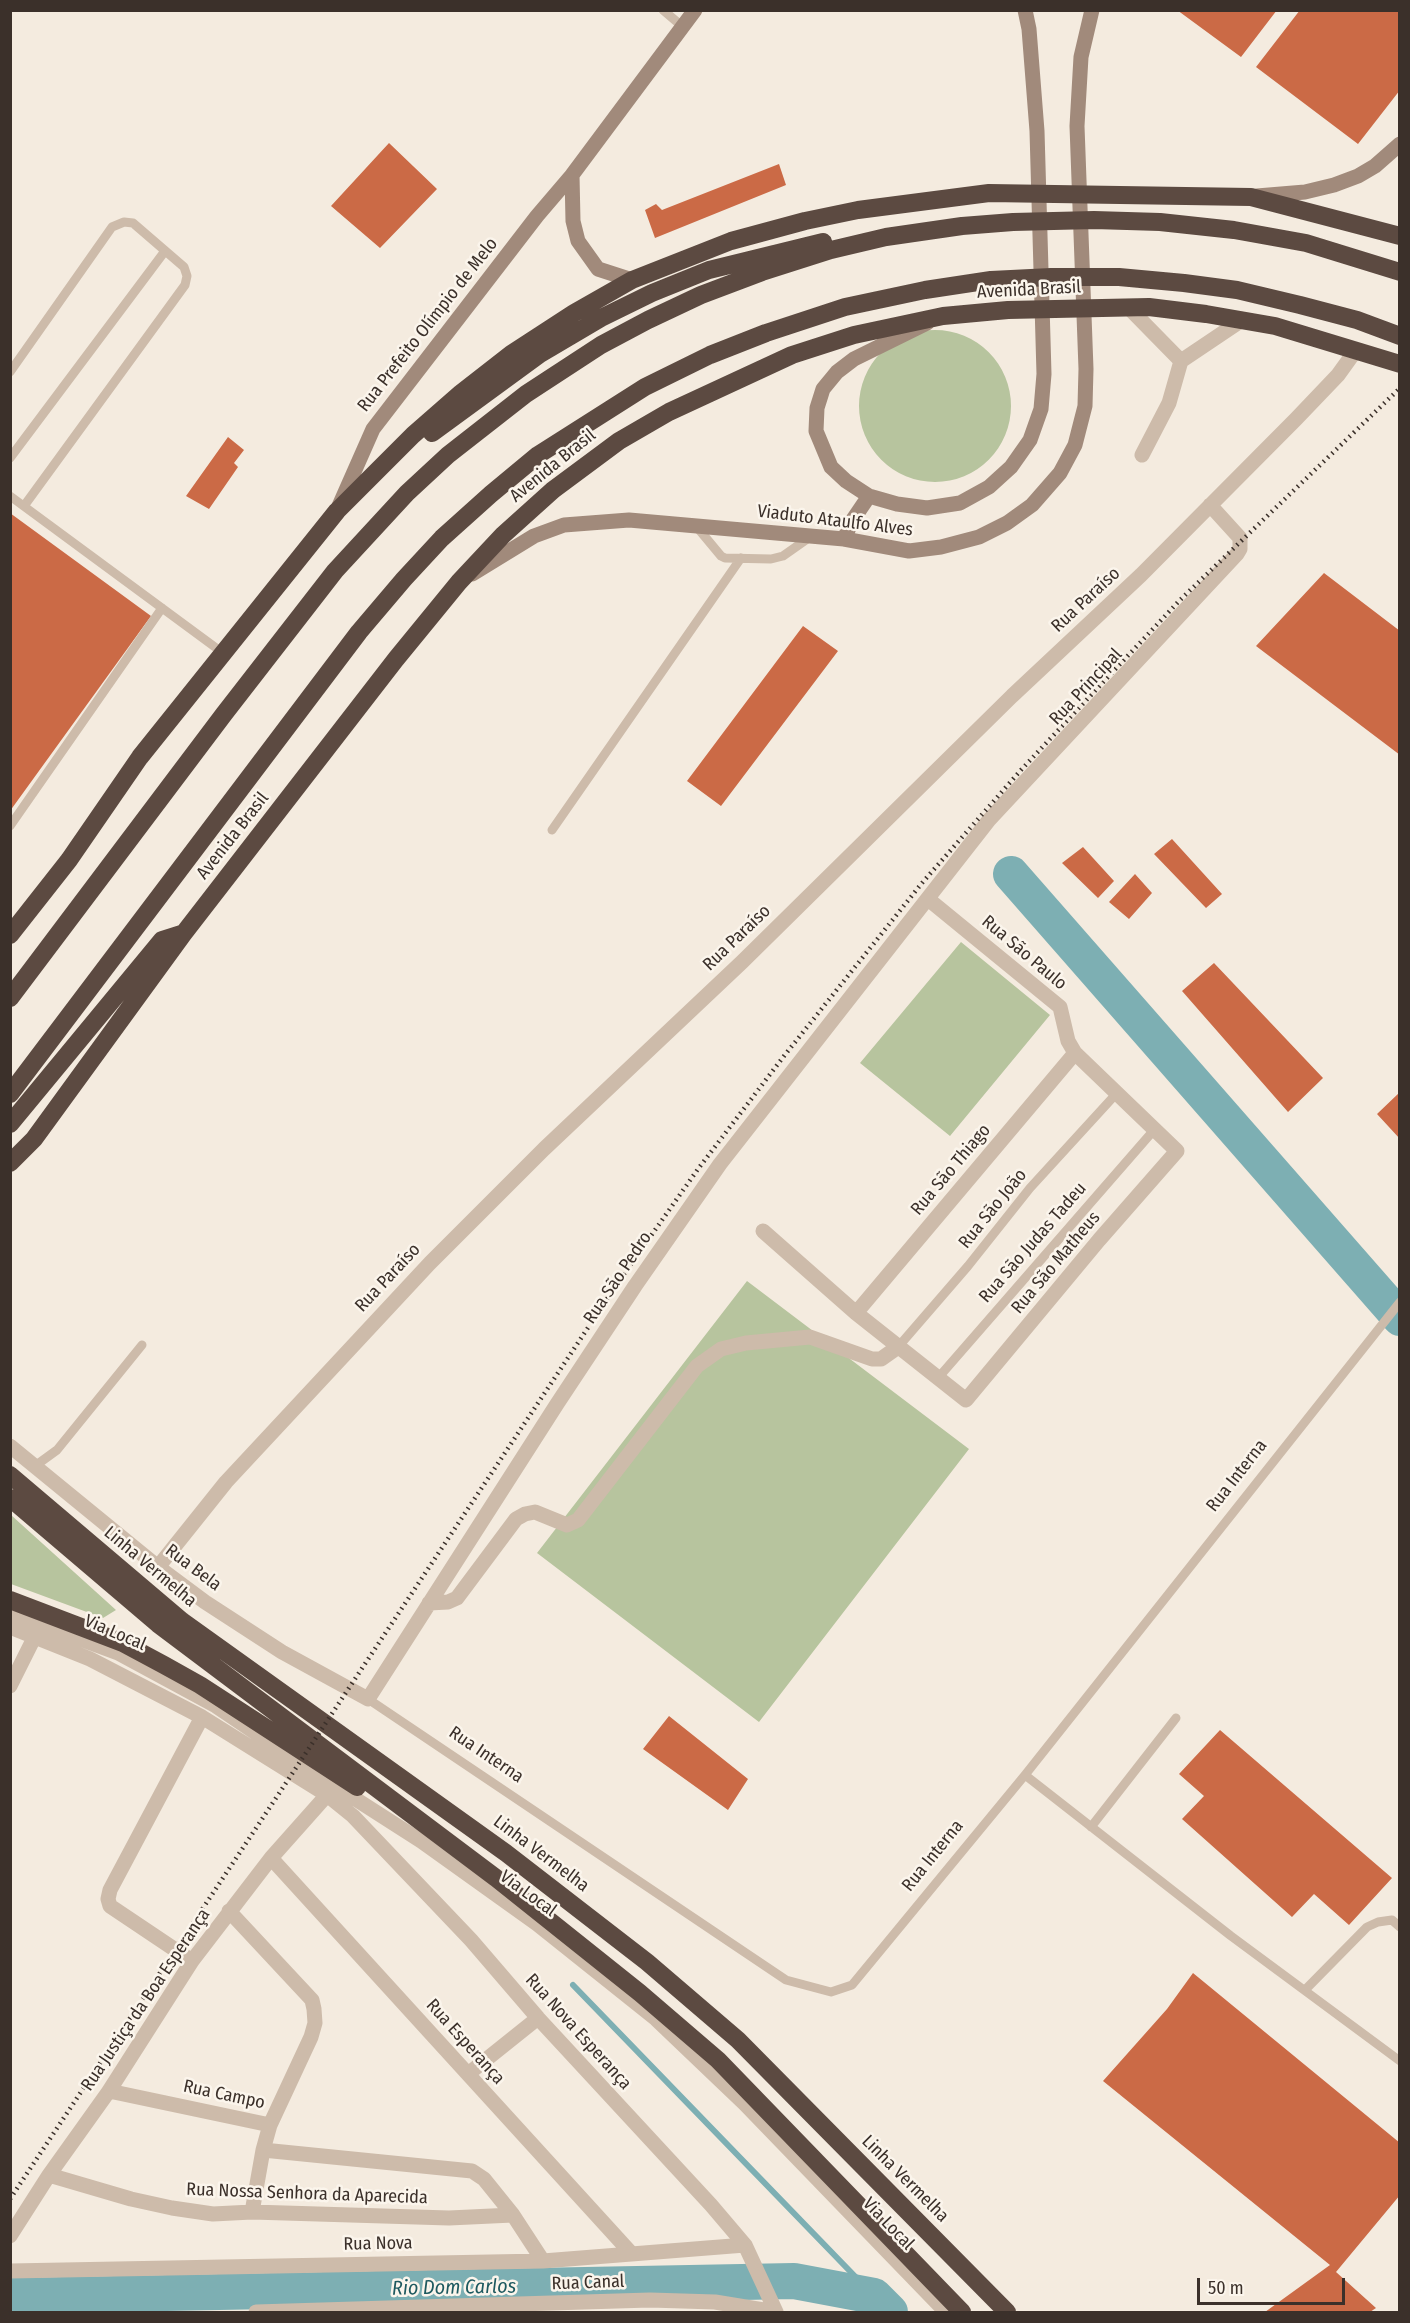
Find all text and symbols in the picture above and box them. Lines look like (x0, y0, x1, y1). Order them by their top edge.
street label: Rua Prefeito Olímpio de Melo (353, 234, 503, 416)
street label: Avenida Brasil (976, 276, 1082, 304)
street label: Avenida Brasil (506, 425, 600, 507)
street label: Viaduto Ataulfo Alves (756, 501, 914, 541)
street label: Rua Paraíso (1047, 563, 1125, 637)
street label: Rua Principal (1045, 644, 1127, 730)
street label: Avenida Brasil (192, 788, 274, 884)
street label: Rua Paraíso (699, 900, 775, 976)
street label: Rua São Paulo (977, 911, 1071, 995)
street label: Rua São Thiago (907, 1120, 995, 1220)
street label: Rua São João (954, 1165, 1032, 1253)
street label: Rua São Judas Tadeu (975, 1178, 1091, 1308)
street label: Rua São Matheus (1007, 1208, 1105, 1318)
street label: Rua São Pedro (579, 1228, 657, 1328)
street label: Rua Paraíso (351, 1239, 425, 1317)
street label: Rua Interna (1202, 1436, 1272, 1516)
street label: Linha Vermelha (99, 1522, 201, 1612)
street label: Rua Bela (161, 1540, 225, 1596)
street label: Via Local (81, 1610, 149, 1656)
street label: Rua Interna (444, 1722, 528, 1788)
street label: Linha Vermelha (489, 1811, 593, 1897)
street label: Rua Interna (898, 1816, 968, 1896)
street label: Via Local (495, 1866, 561, 1922)
street label: Rua Justiça da Boa Esperança (77, 1905, 215, 2095)
street label: Rua Nova Esperança (520, 1970, 636, 2094)
street label: Rua Esperança (421, 1995, 509, 2089)
street label: Rua Campo (181, 2076, 267, 2114)
street label: Linha Vermelha (857, 2131, 953, 2227)
street label: Rua Nossa Senhora da Aparecida (186, 2179, 428, 2209)
street label: Via Local (858, 2193, 918, 2255)
street label: Rua Nova (343, 2233, 413, 2255)
scale bar (1200, 2266, 1348, 2304)
street label: Rua Canal (551, 2271, 625, 2295)
water label: Rio Dom Carlos (392, 2275, 516, 2301)
text: 50 m (1208, 2277, 1244, 2299)

